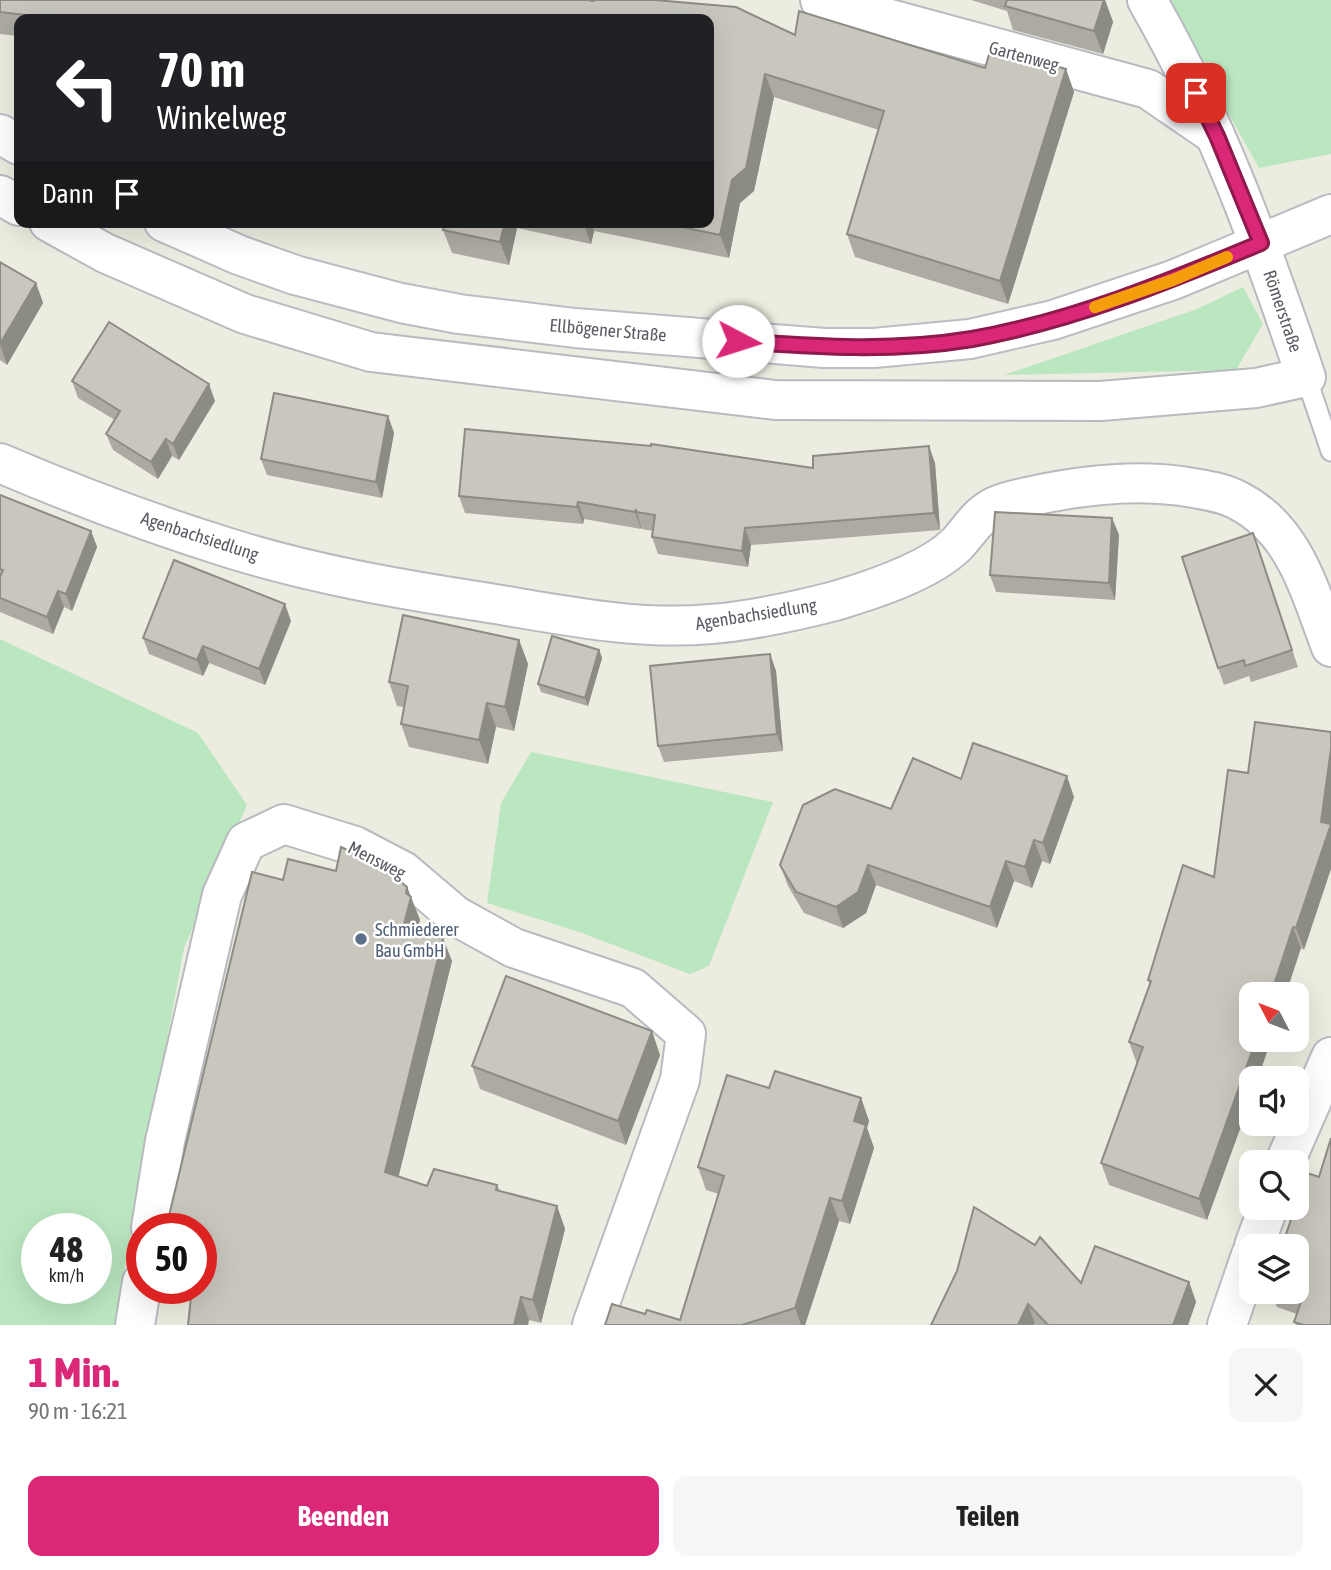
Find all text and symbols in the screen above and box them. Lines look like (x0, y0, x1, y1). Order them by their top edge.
street label: Gartenweg (987, 37, 1061, 75)
text: 70 m (157, 41, 245, 97)
icon: left (42, 42, 133, 133)
pin (1166, 63, 1226, 123)
icon: arrive (1177, 74, 1215, 112)
text: Winkelweg (157, 99, 286, 136)
icon: arrive (108, 175, 146, 213)
text: Dann (42, 179, 94, 209)
street label: Römerstraße (1259, 267, 1307, 355)
position arrow (701, 304, 775, 378)
street label: Ellbögener Straße (549, 314, 667, 346)
street label: Agenbachsiedlung (139, 507, 262, 565)
street label: Agenbachsiedlung (694, 594, 818, 634)
street label: Mensweg (345, 837, 410, 883)
place label: Schmiederer Bau GmbH (375, 919, 459, 961)
marker: Schmiederer Bau GmbH (353, 931, 369, 947)
north arrow (1239, 982, 1309, 1052)
map controls (1239, 982, 1309, 1304)
button: sound (1239, 1066, 1309, 1136)
button: search (1239, 1150, 1309, 1220)
speed limit sign: 50 (126, 1213, 217, 1304)
text: 48 (50, 1229, 83, 1269)
button: layers (1239, 1234, 1309, 1304)
text: km/h (49, 1265, 84, 1286)
text: 1 Min. (28, 1348, 119, 1396)
button: close (1229, 1348, 1303, 1422)
text: 90 m · 16:21 (28, 1398, 128, 1424)
button: Beenden (28, 1476, 659, 1556)
button: Teilen (673, 1476, 1303, 1556)

